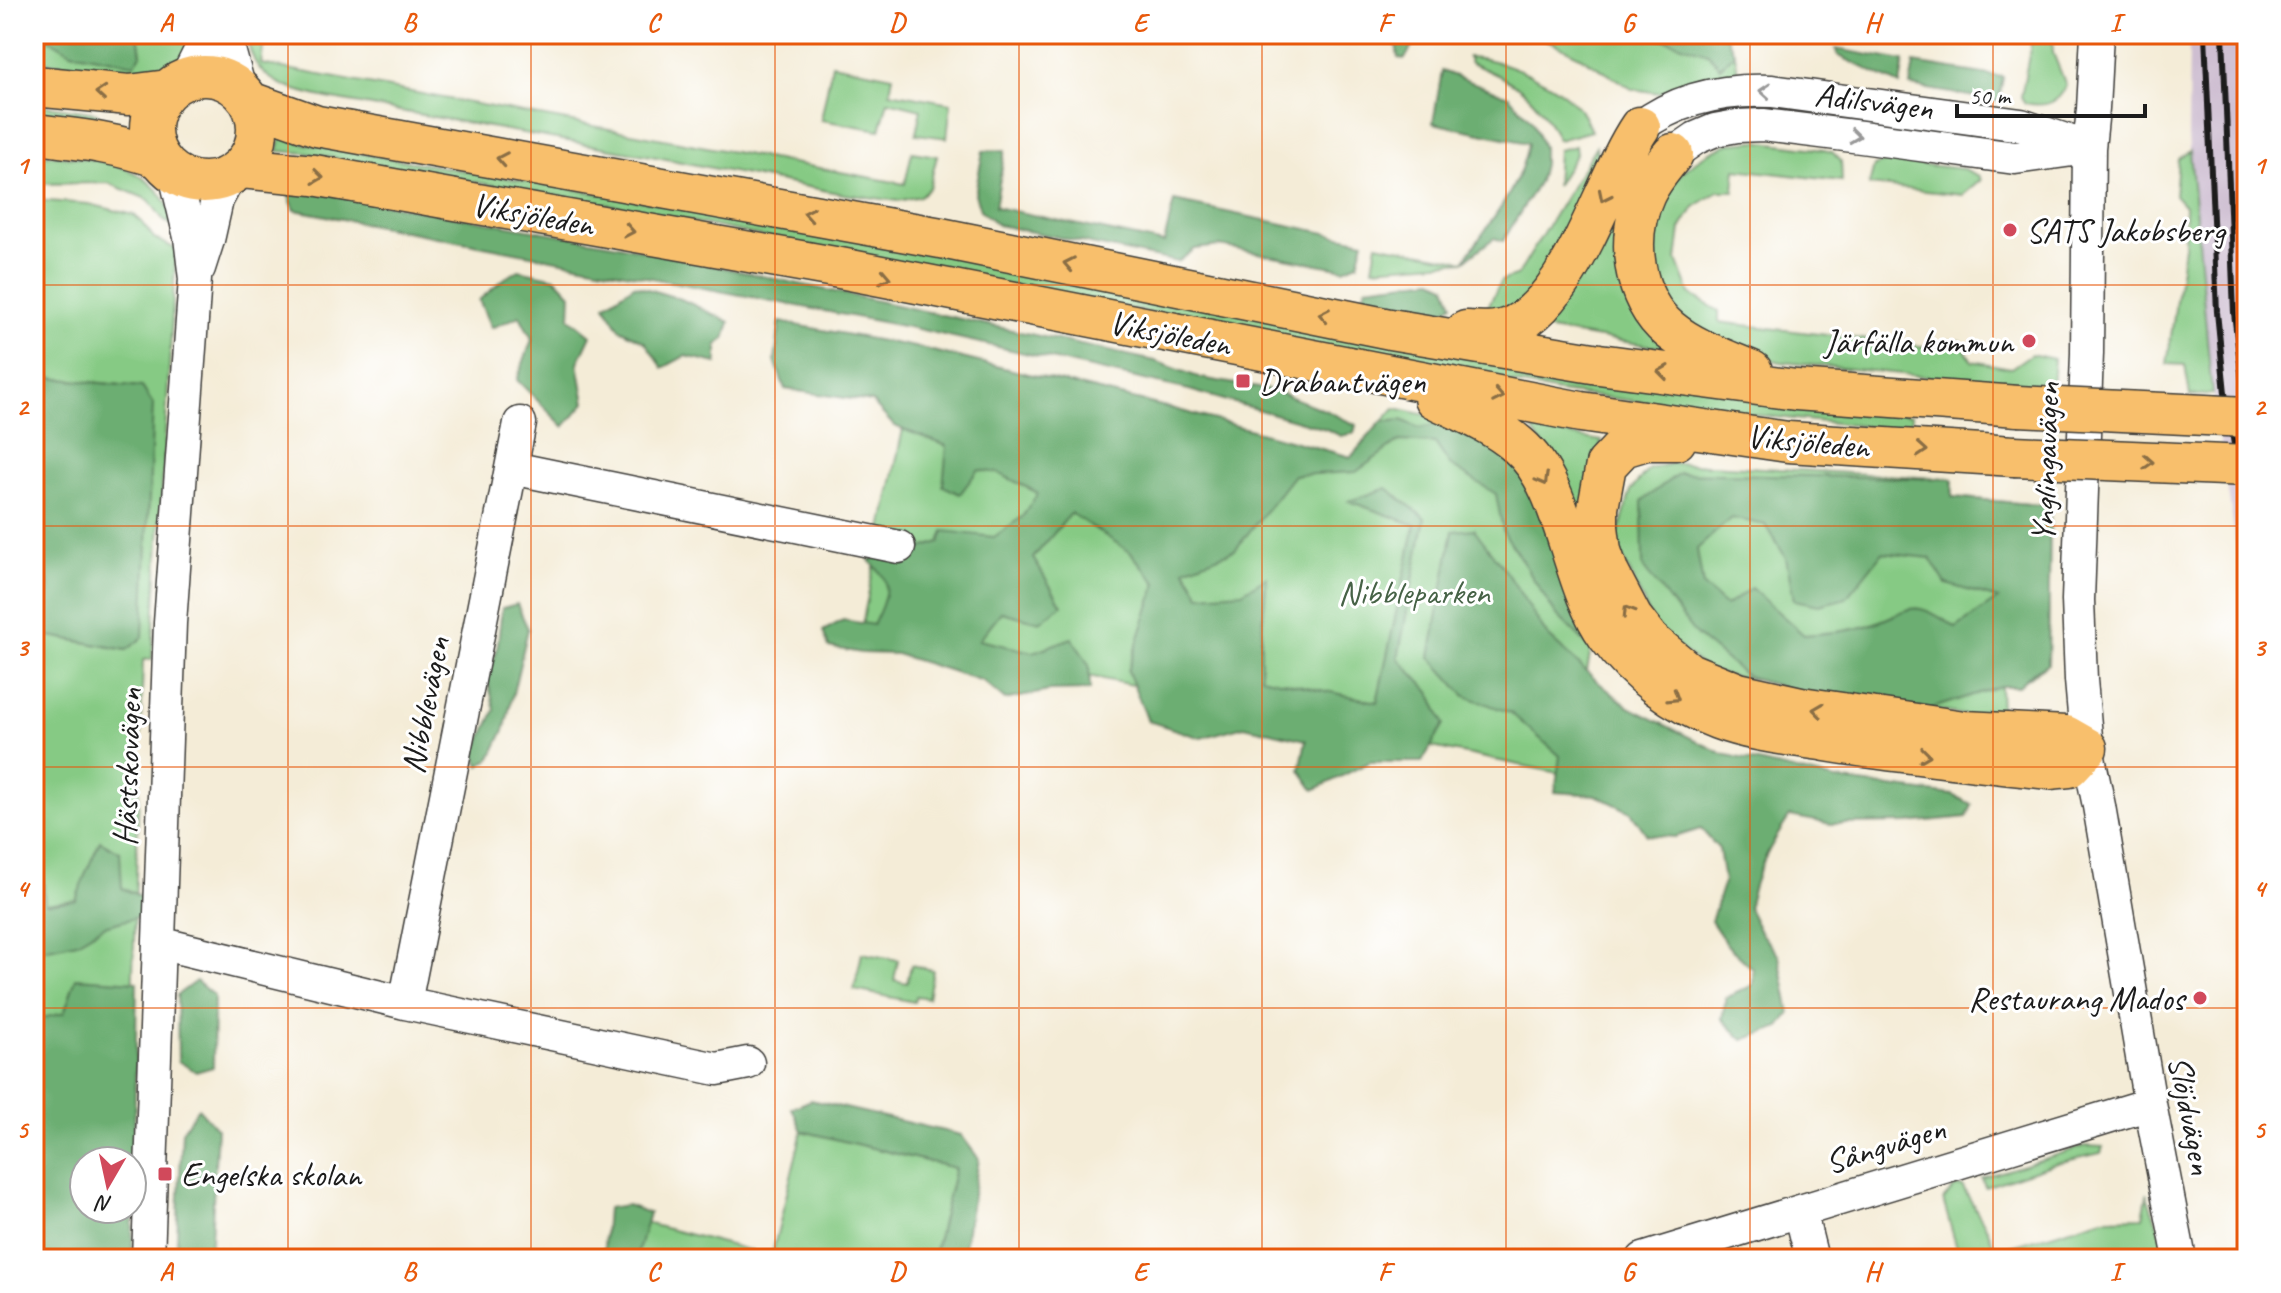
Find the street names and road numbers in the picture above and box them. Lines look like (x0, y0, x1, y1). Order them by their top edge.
street label: Adilsvägen (1812, 72, 1936, 130)
street label: Viksjöleden (469, 182, 599, 246)
street label: Viksjöleden (1106, 300, 1236, 366)
street label: Ynglingavägen (2021, 381, 2069, 543)
street label: Viksjöleden (1745, 414, 1873, 468)
street label: Nibblevägen (391, 632, 459, 777)
street label: Hästskovägen (103, 687, 151, 847)
street label: Slöjdvägen (2158, 1052, 2224, 1179)
street label: Sångvägen (1820, 1106, 1951, 1184)

